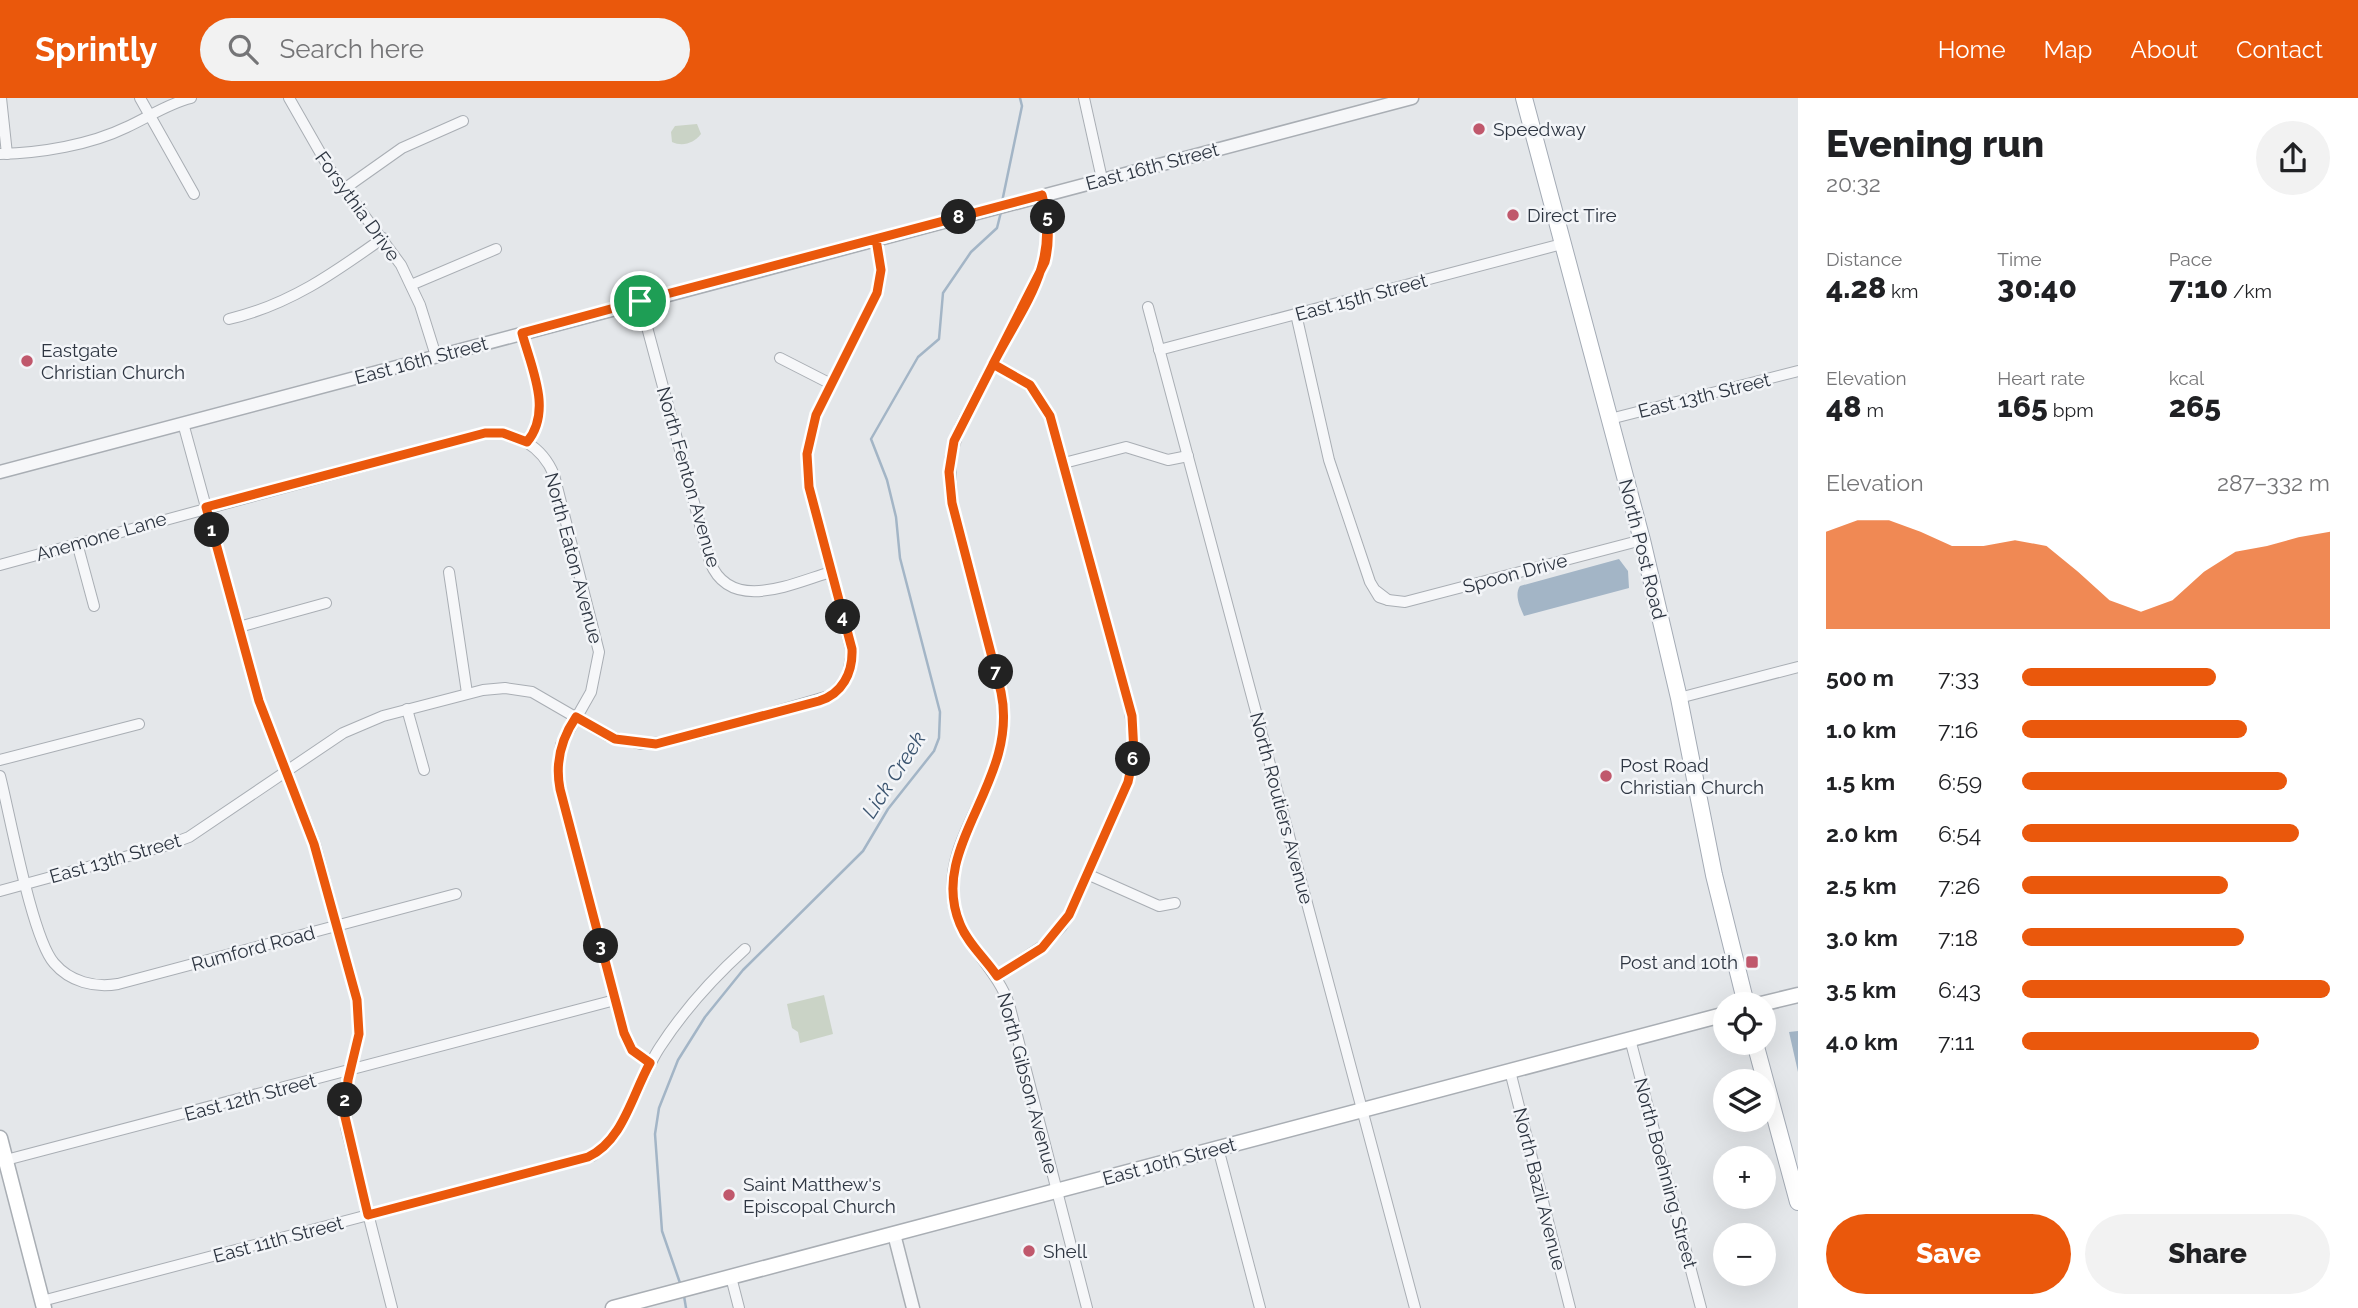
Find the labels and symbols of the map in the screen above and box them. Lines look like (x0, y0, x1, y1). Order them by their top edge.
place label: Speedway (1493, 118, 1586, 140)
marker: Speedway (1471, 121, 1487, 137)
street label: East 16th Street (1083, 138, 1222, 194)
street label: Forsythia Drive (311, 147, 405, 265)
pin: 8 (942, 200, 976, 234)
pin: 5 (1030, 200, 1066, 234)
place label: Direct Tire (1527, 204, 1617, 226)
marker: Direct Tire (1505, 207, 1521, 223)
street label: East 15th Street (1293, 269, 1430, 325)
pin (610, 271, 670, 331)
street label: East 16th Street (352, 332, 491, 388)
place label: Eastgate Christian Church (41, 339, 185, 383)
marker: Eastgate Christian Church (19, 353, 35, 369)
street label: East 13th Street (1636, 368, 1773, 422)
street label: North Fenton Avenue (653, 384, 725, 570)
street label: North Eaton Avenue (541, 470, 607, 646)
street label: North Post Road (1615, 477, 1671, 621)
street label: Anemone Lane (33, 507, 169, 565)
pin: 1 (194, 512, 230, 548)
street label: Spoon Drive (1460, 549, 1570, 597)
pin: 4 (826, 600, 860, 634)
pin: 7 (978, 654, 1014, 690)
street label: North Routiers Avenue (1246, 710, 1318, 906)
water label: Lick Creek (856, 727, 931, 823)
pin: 6 (1116, 742, 1150, 776)
place label: Post Road Christian Church (1620, 754, 1764, 798)
marker: Post Road Christian Church (1598, 768, 1614, 784)
street label: East 13th Street (47, 829, 184, 887)
street label: Rumford Road (189, 921, 317, 975)
pin: 3 (584, 928, 618, 964)
place label: Post and 10th (1619, 951, 1738, 973)
marker: Post and 10th (1744, 954, 1760, 970)
street label: North Gibson Avenue (993, 990, 1063, 1176)
street label: East 12th Street (182, 1069, 319, 1125)
street label: North Boehning Street (1630, 1075, 1702, 1271)
pin: 2 (328, 1082, 362, 1118)
street label: North Bazil Avenue (1509, 1105, 1571, 1273)
street label: East 10th Street (1100, 1132, 1239, 1189)
place label: Saint Matthew's Episcopal Church (743, 1173, 896, 1217)
marker: Saint Matthew's Episcopal Church (721, 1187, 737, 1203)
street label: East 11th Street (211, 1211, 346, 1267)
place label: Shell (1043, 1240, 1088, 1262)
marker: Shell (1021, 1243, 1037, 1259)

